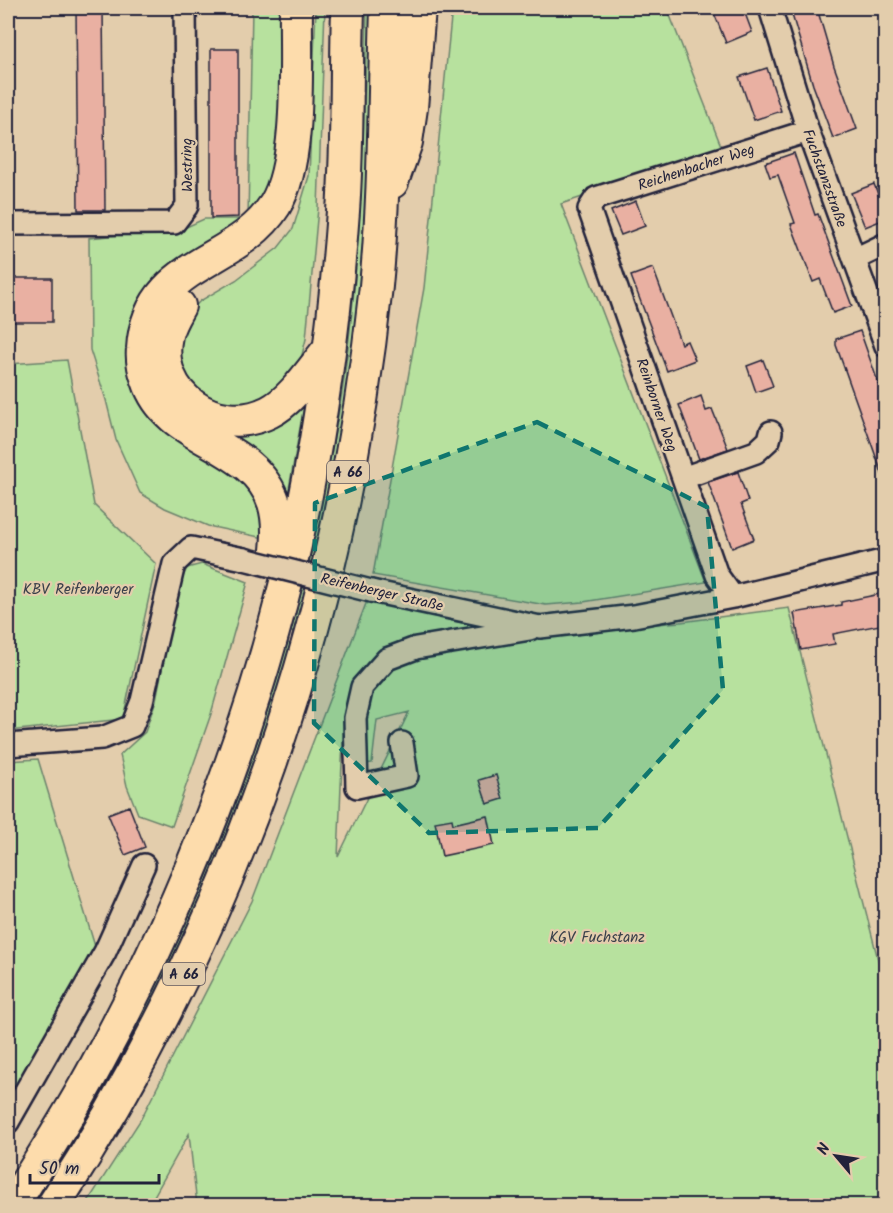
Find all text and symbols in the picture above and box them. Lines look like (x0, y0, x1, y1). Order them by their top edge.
street label: Fuchstanzstraße (795, 126, 853, 231)
street label: Westring (176, 138, 200, 192)
street label: Reichenbacher Weg (635, 138, 758, 198)
street label: Reinborner Weg (629, 355, 683, 456)
road number: A 66 (327, 461, 369, 483)
street label: Reifenberger Straße (318, 567, 446, 619)
park label: KBV Reifenberger (23, 578, 134, 602)
park label: KGV Fuchstanz (549, 926, 645, 950)
road number: A 66 (163, 963, 205, 985)
north arrow (806, 1126, 866, 1186)
text: N (811, 1139, 838, 1160)
scale bar (30, 1147, 159, 1185)
text: 50 m (39, 1155, 79, 1184)

